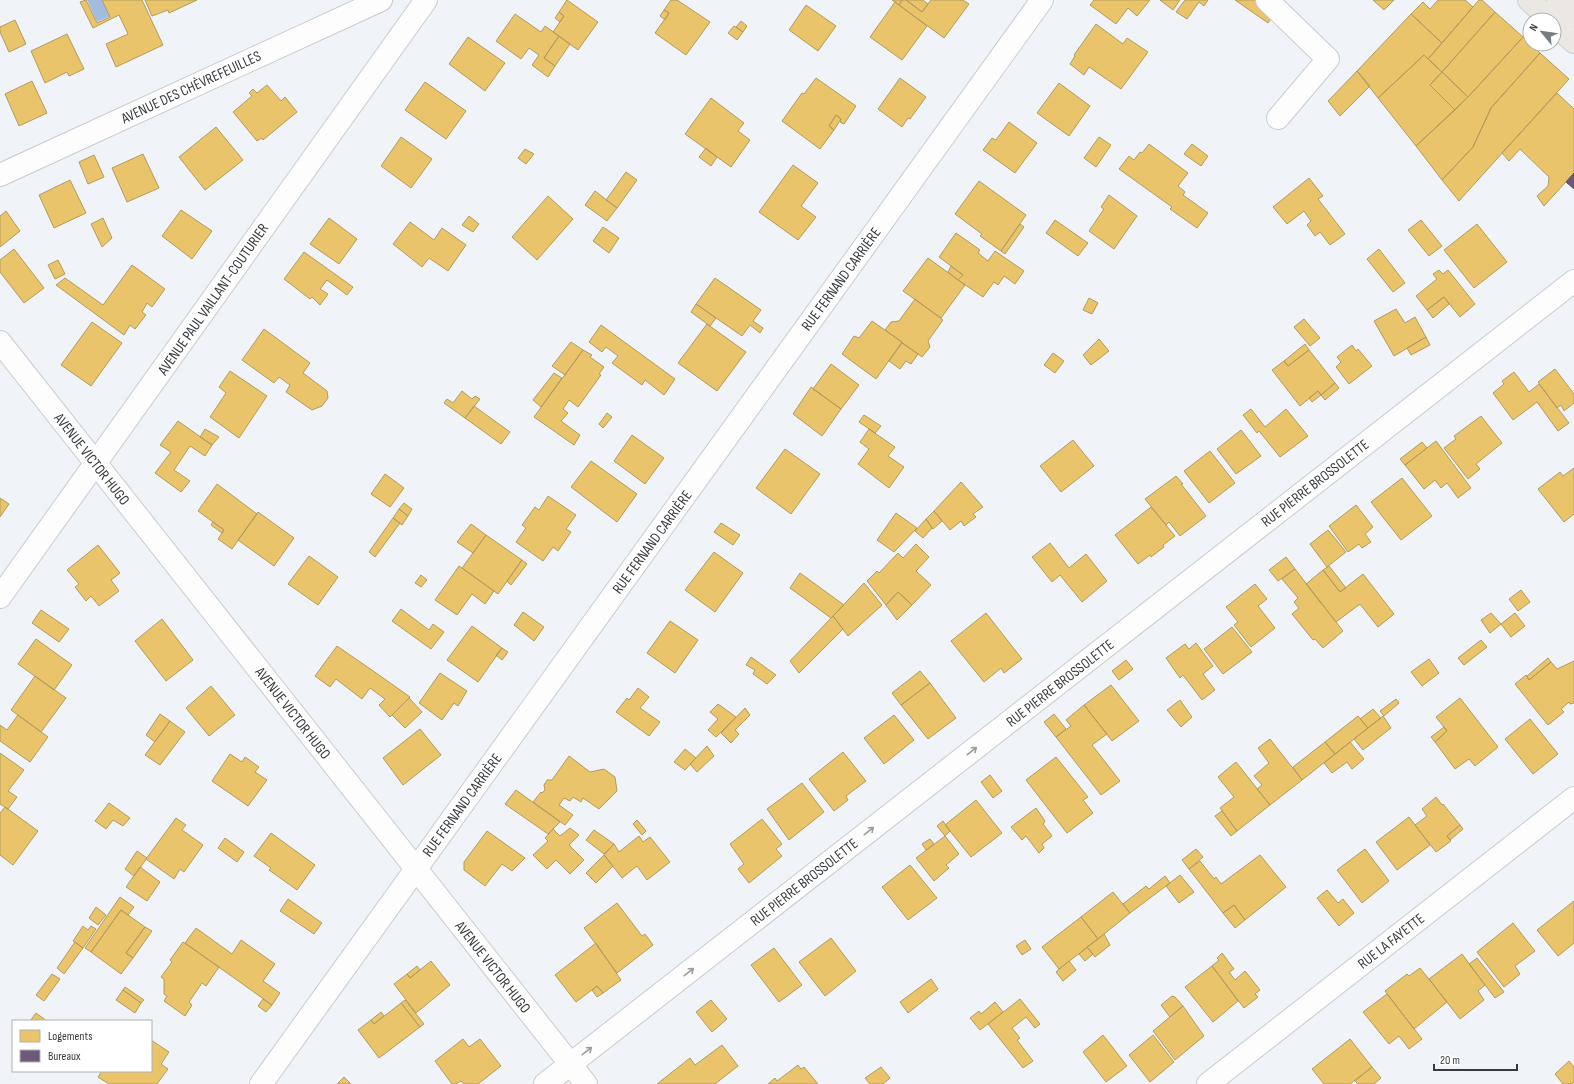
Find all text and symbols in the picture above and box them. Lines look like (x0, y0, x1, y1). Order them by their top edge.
north arrow (1522, 12, 1562, 52)
text: N (1527, 22, 1541, 33)
street label: AVENUE DES CHÈVREFEUILLES (117, 47, 264, 129)
street label: AVENUE PAUL VAILLANT-COUTURIER (153, 220, 273, 380)
street label: RUE FERNAND CARRIÈRE (798, 224, 885, 335)
street label: AVENUE VICTOR HUGO (49, 409, 134, 509)
street label: RUE PIERRE BROSSOLETTE (1258, 435, 1373, 531)
street label: RUE FERNAND CARRIÈRE (609, 487, 696, 598)
street label: RUE PIERRE BROSSOLETTE (1003, 635, 1118, 731)
street label: AVENUE VICTOR HUGO (250, 663, 335, 763)
one-way arrow (966, 747, 977, 756)
street label: RUE FERNAND CARRIÈRE (419, 750, 506, 861)
one-way arrow (864, 827, 875, 836)
street label: RUE PIERRE BROSSOLETTE (747, 834, 862, 930)
street label: RUE LA FAYETTE (1354, 909, 1429, 973)
street label: AVENUE VICTOR HUGO (450, 917, 535, 1017)
one-way arrow (684, 967, 695, 976)
legend (12, 1020, 152, 1072)
text: Logements (48, 1029, 92, 1044)
scale bar (1434, 1046, 1517, 1072)
one-way arrow (581, 1047, 592, 1056)
text: Bureaux (48, 1049, 81, 1064)
text: 20 m (1440, 1053, 1460, 1068)

